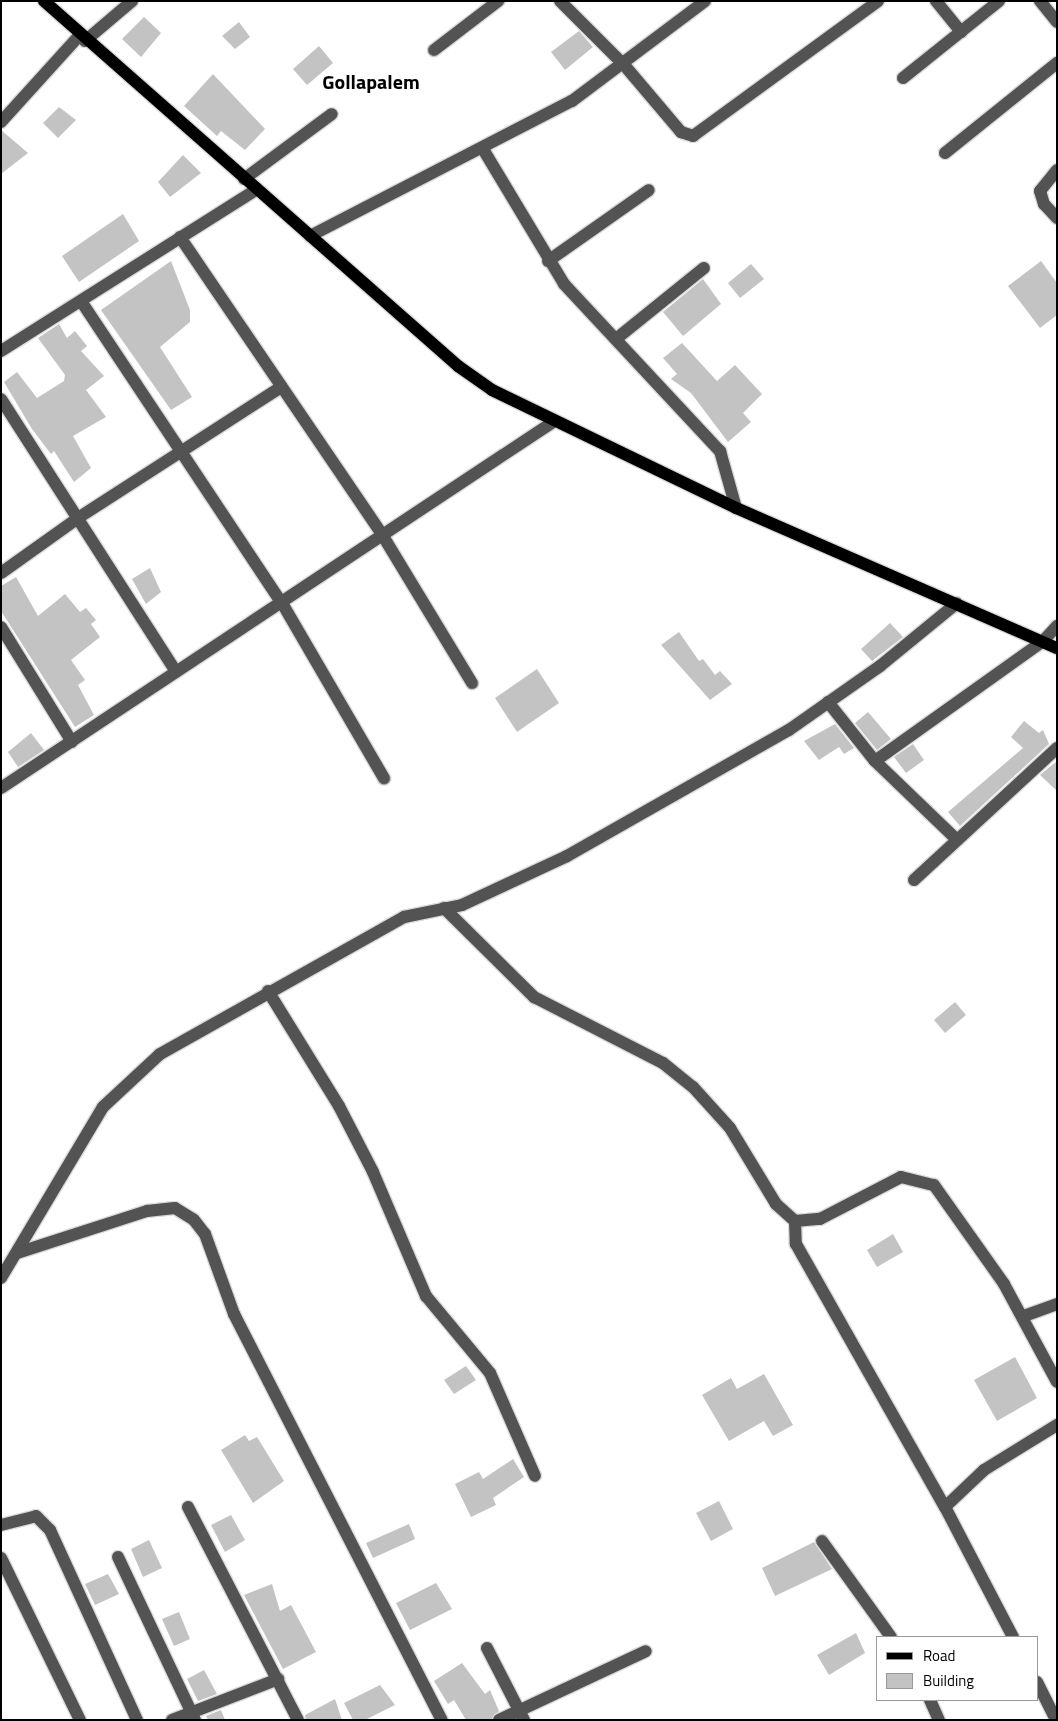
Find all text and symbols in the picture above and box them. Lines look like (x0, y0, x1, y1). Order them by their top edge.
district label: Gollapalem (322, 69, 420, 93)
legend (876, 1636, 1038, 1701)
text: Road (923, 1644, 955, 1667)
text: Building (923, 1669, 974, 1692)

